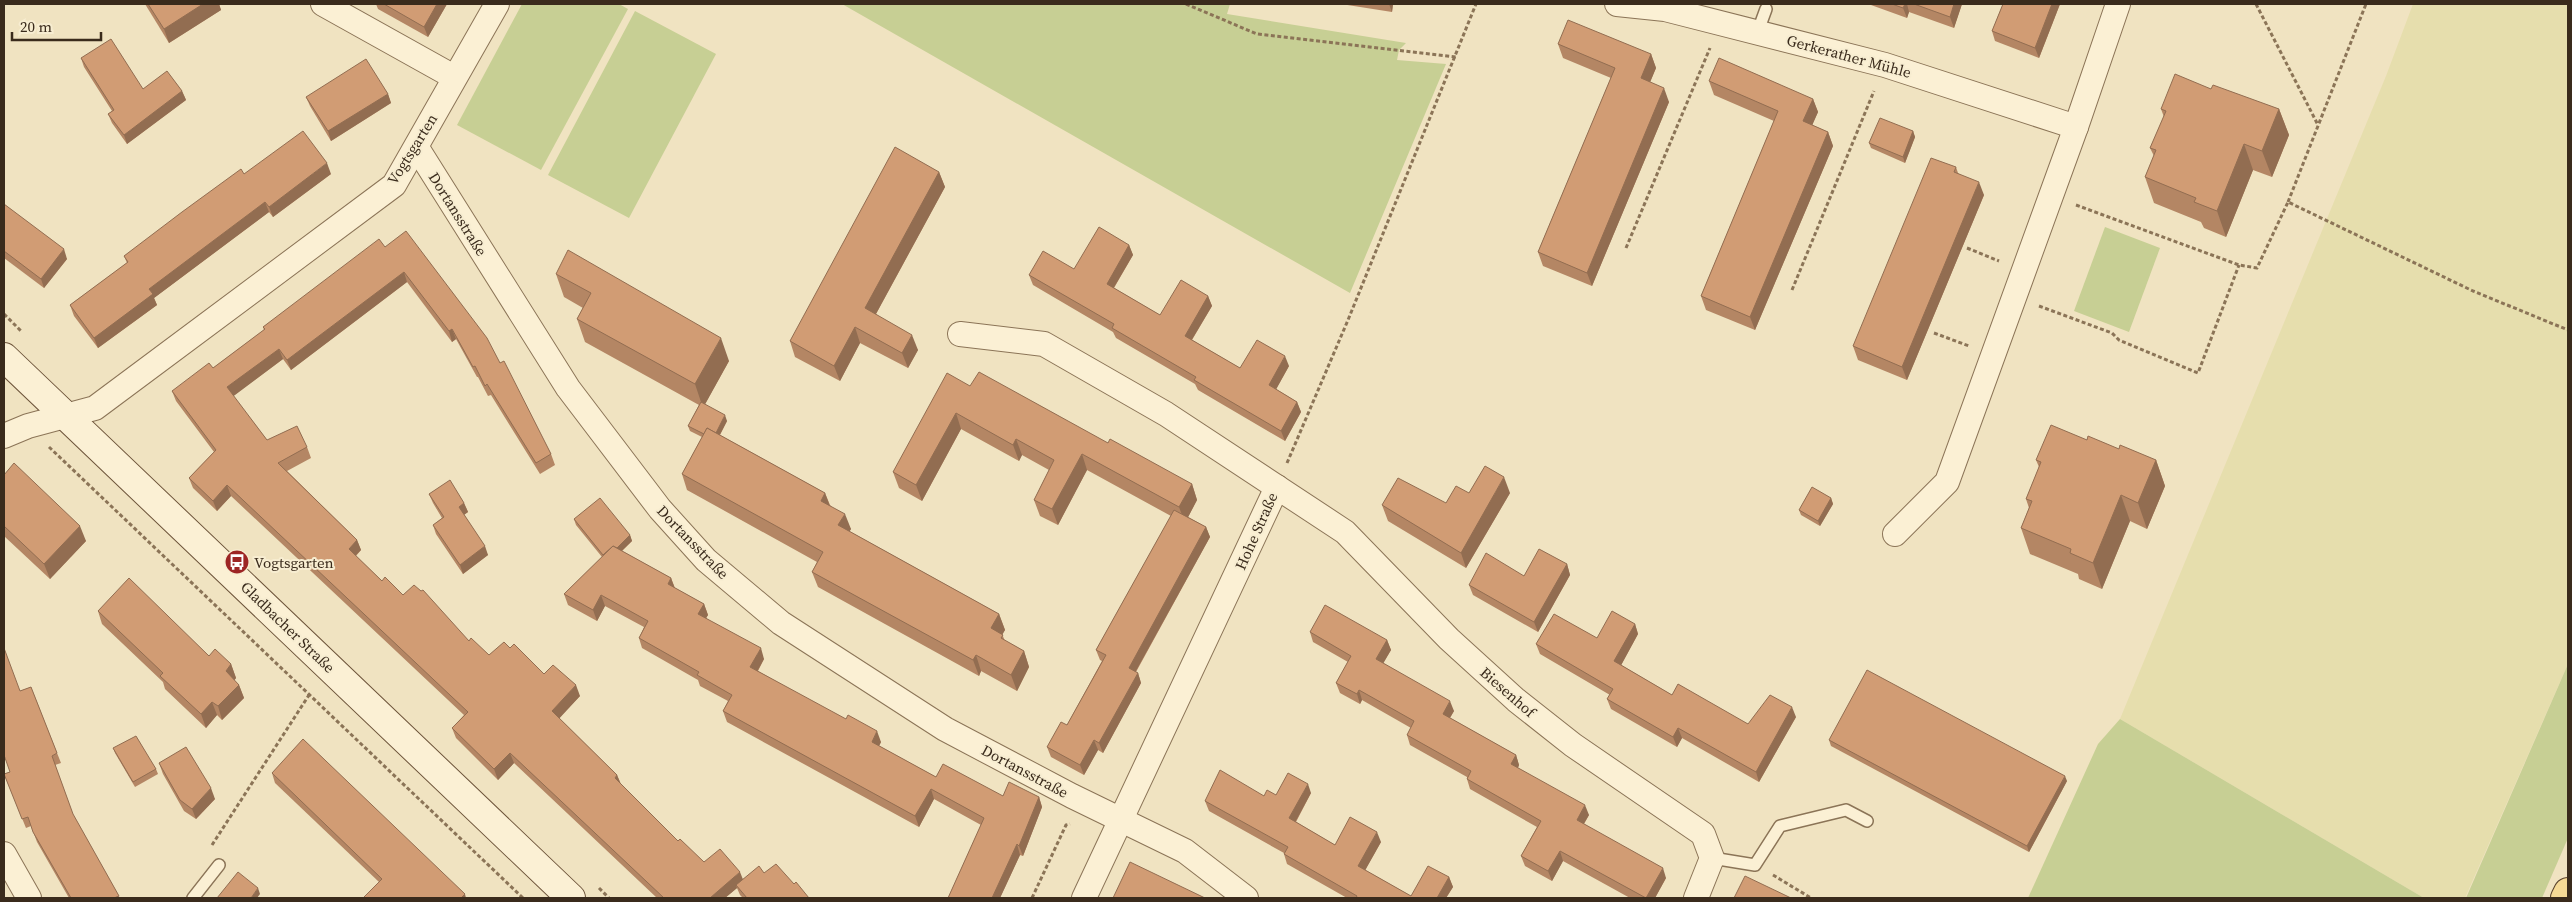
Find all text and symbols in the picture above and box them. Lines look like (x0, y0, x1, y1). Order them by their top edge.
scale bar (12, 10, 101, 42)
text: 20 m (20, 16, 52, 37)
street label: Gerkerather Mühle (1785, 29, 1914, 83)
street label: Vogtsgarten (382, 110, 442, 188)
street label: Dortansstraße (424, 168, 492, 260)
street label: Hohe Straße (1230, 489, 1283, 573)
street label: Dortansstraße (652, 500, 734, 584)
bus stop icon: Vogtsgarten (224, 549, 250, 575)
place label: Vogtsgarten (254, 552, 334, 573)
street label: Gladbacher Straße (236, 577, 340, 678)
street label: Biesenhof (1476, 662, 1542, 723)
street label: Dortansstraße (978, 739, 1072, 803)

